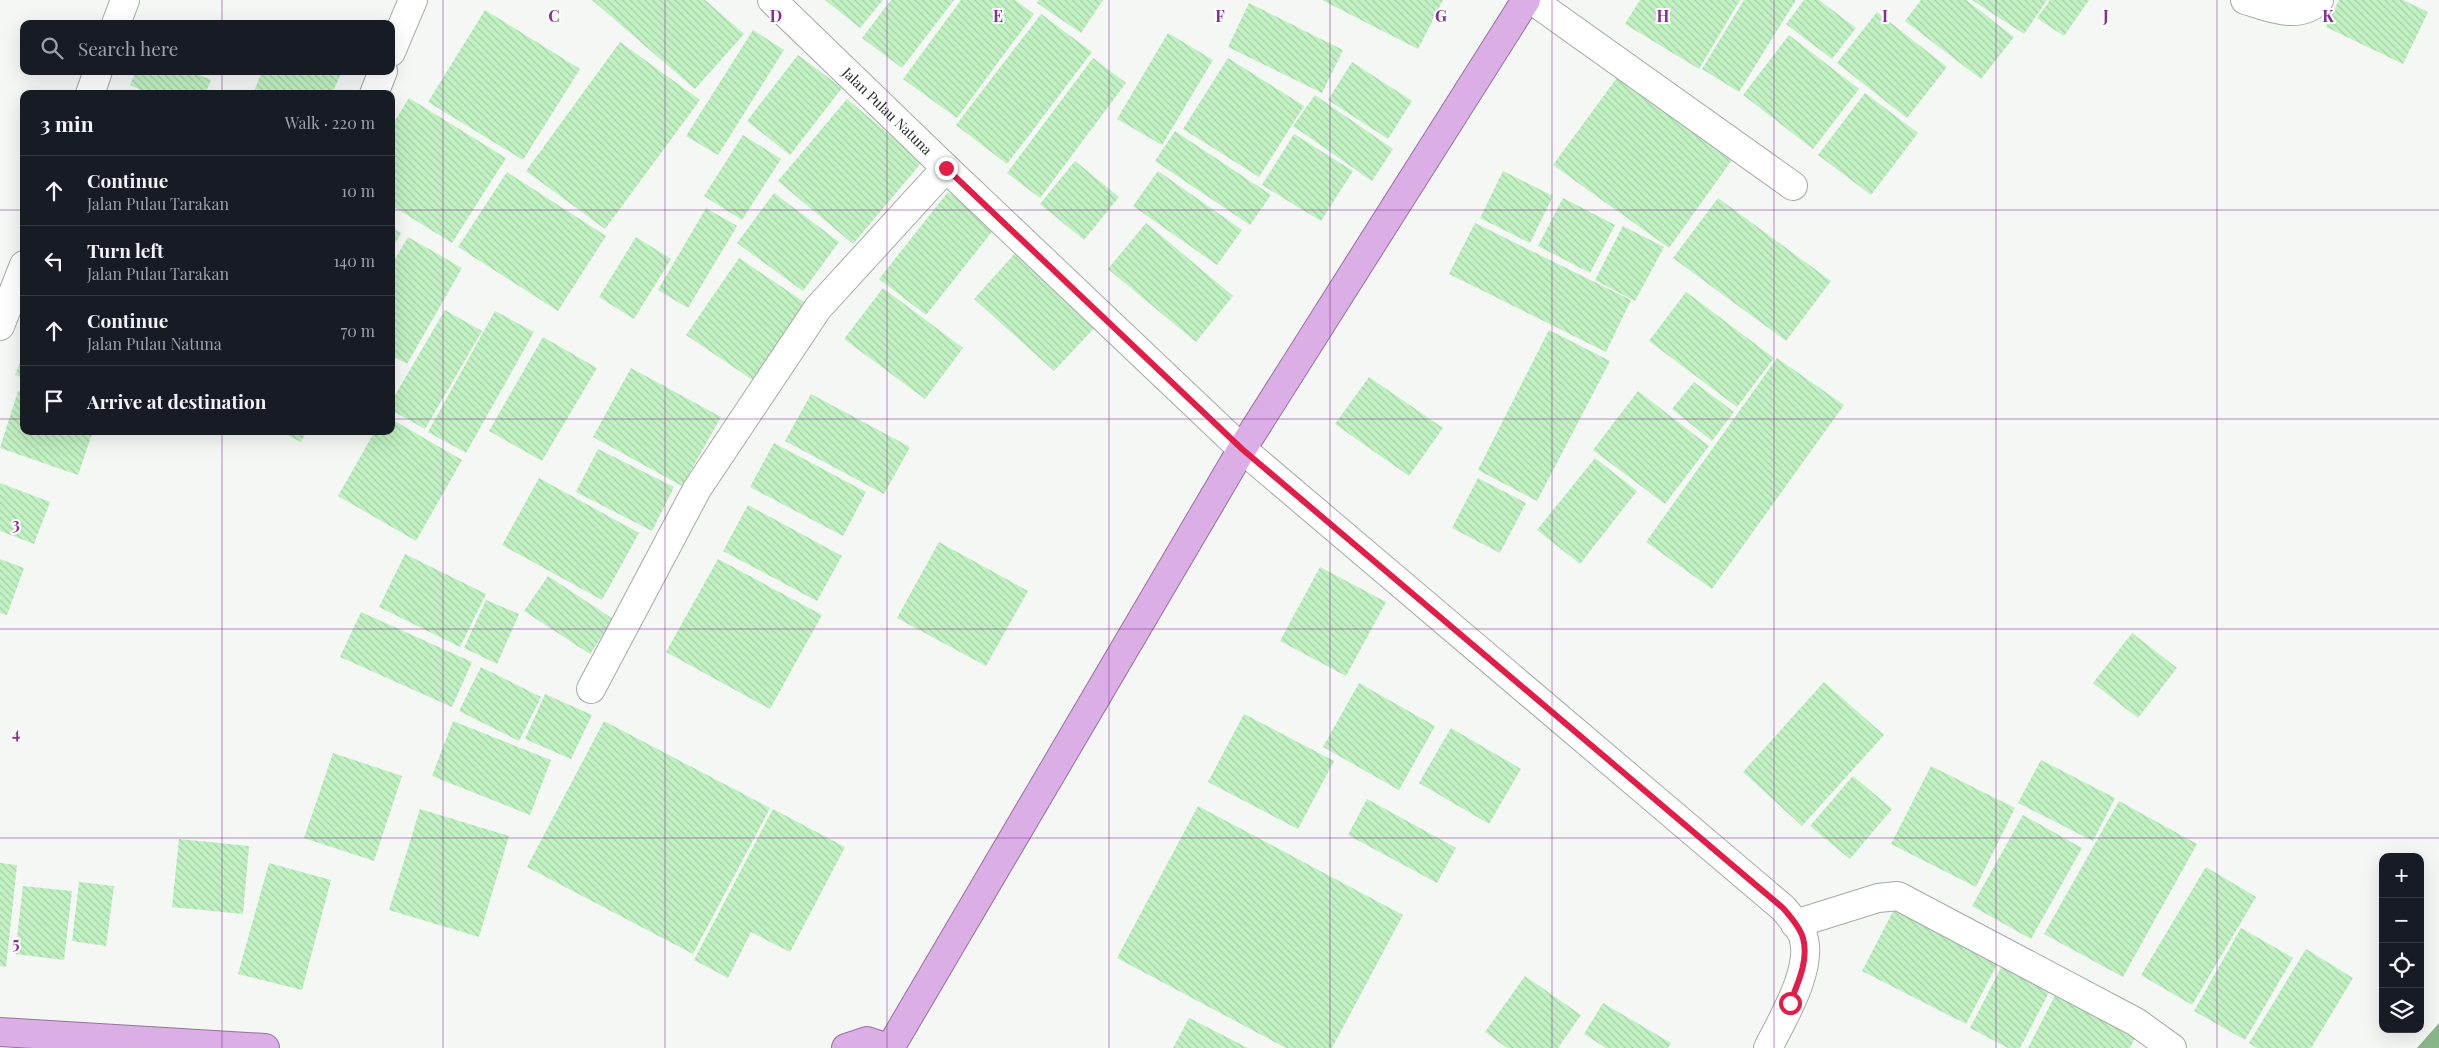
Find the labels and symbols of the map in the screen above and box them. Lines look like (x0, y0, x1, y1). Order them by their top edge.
text: C (548, 5, 560, 26)
text: D (770, 5, 782, 26)
text: E (993, 5, 1003, 26)
text: F (1215, 5, 1225, 26)
text: G (1435, 5, 1447, 26)
text: H (1657, 5, 1670, 26)
text: I (1882, 5, 1888, 26)
text: J (2102, 5, 2109, 26)
text: K (2322, 5, 2334, 26)
street label: Jalan Pulau Natuna (838, 62, 937, 159)
route end (935, 157, 958, 180)
text: 3 (12, 513, 20, 534)
text: 4 (12, 722, 20, 743)
text: 5 (12, 932, 20, 953)
route start (1779, 992, 1802, 1015)

